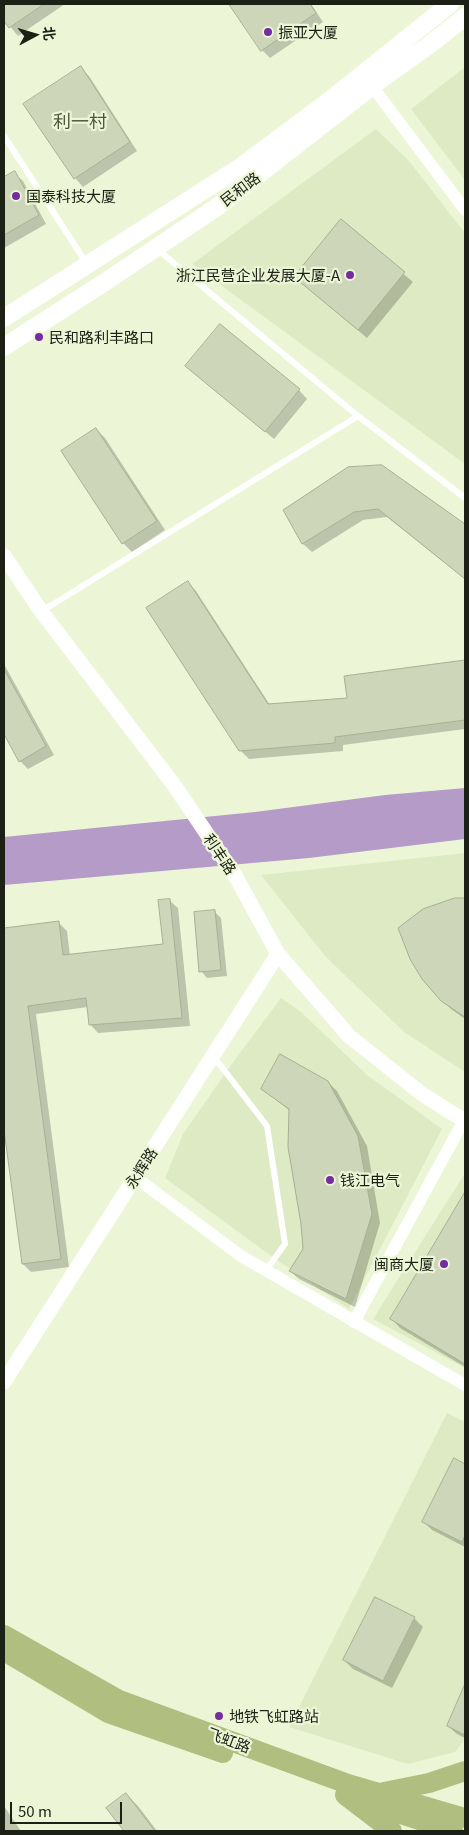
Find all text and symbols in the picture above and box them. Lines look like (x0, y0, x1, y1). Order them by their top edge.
north arrow (10, 10, 60, 60)
place label: 振亚大厦 (278, 23, 338, 41)
text: 北 (39, 25, 61, 41)
marker: 振亚大厦 (262, 26, 274, 38)
district label: 利一村 (53, 110, 107, 132)
street label: 民和路 (217, 168, 263, 210)
place label: 国泰科技大厦 (26, 187, 116, 205)
marker: 国泰科技大厦 (10, 190, 22, 202)
place label: 浙江民营企业发展大厦-A (176, 266, 340, 284)
marker: 浙江民营企业发展大厦-A (344, 269, 356, 281)
place label: 民和路利丰路口 (49, 328, 154, 346)
marker: 民和路利丰路口 (33, 331, 45, 343)
street label: 利丰路 (200, 830, 240, 878)
street label: 永辉路 (121, 1144, 161, 1192)
place label: 钱江电气 (340, 1171, 400, 1189)
marker: 钱江电气 (324, 1174, 336, 1186)
place label: 闽商大厦 (374, 1255, 434, 1273)
marker: 闽商大厦 (438, 1258, 450, 1270)
place label: 地铁飞虹路站 (229, 1707, 319, 1725)
marker: 地铁飞虹路站 (213, 1710, 225, 1722)
street label: 飞虹路 (205, 1724, 253, 1756)
scale bar (12, 1792, 125, 1824)
text: 50 m (18, 1800, 52, 1821)

